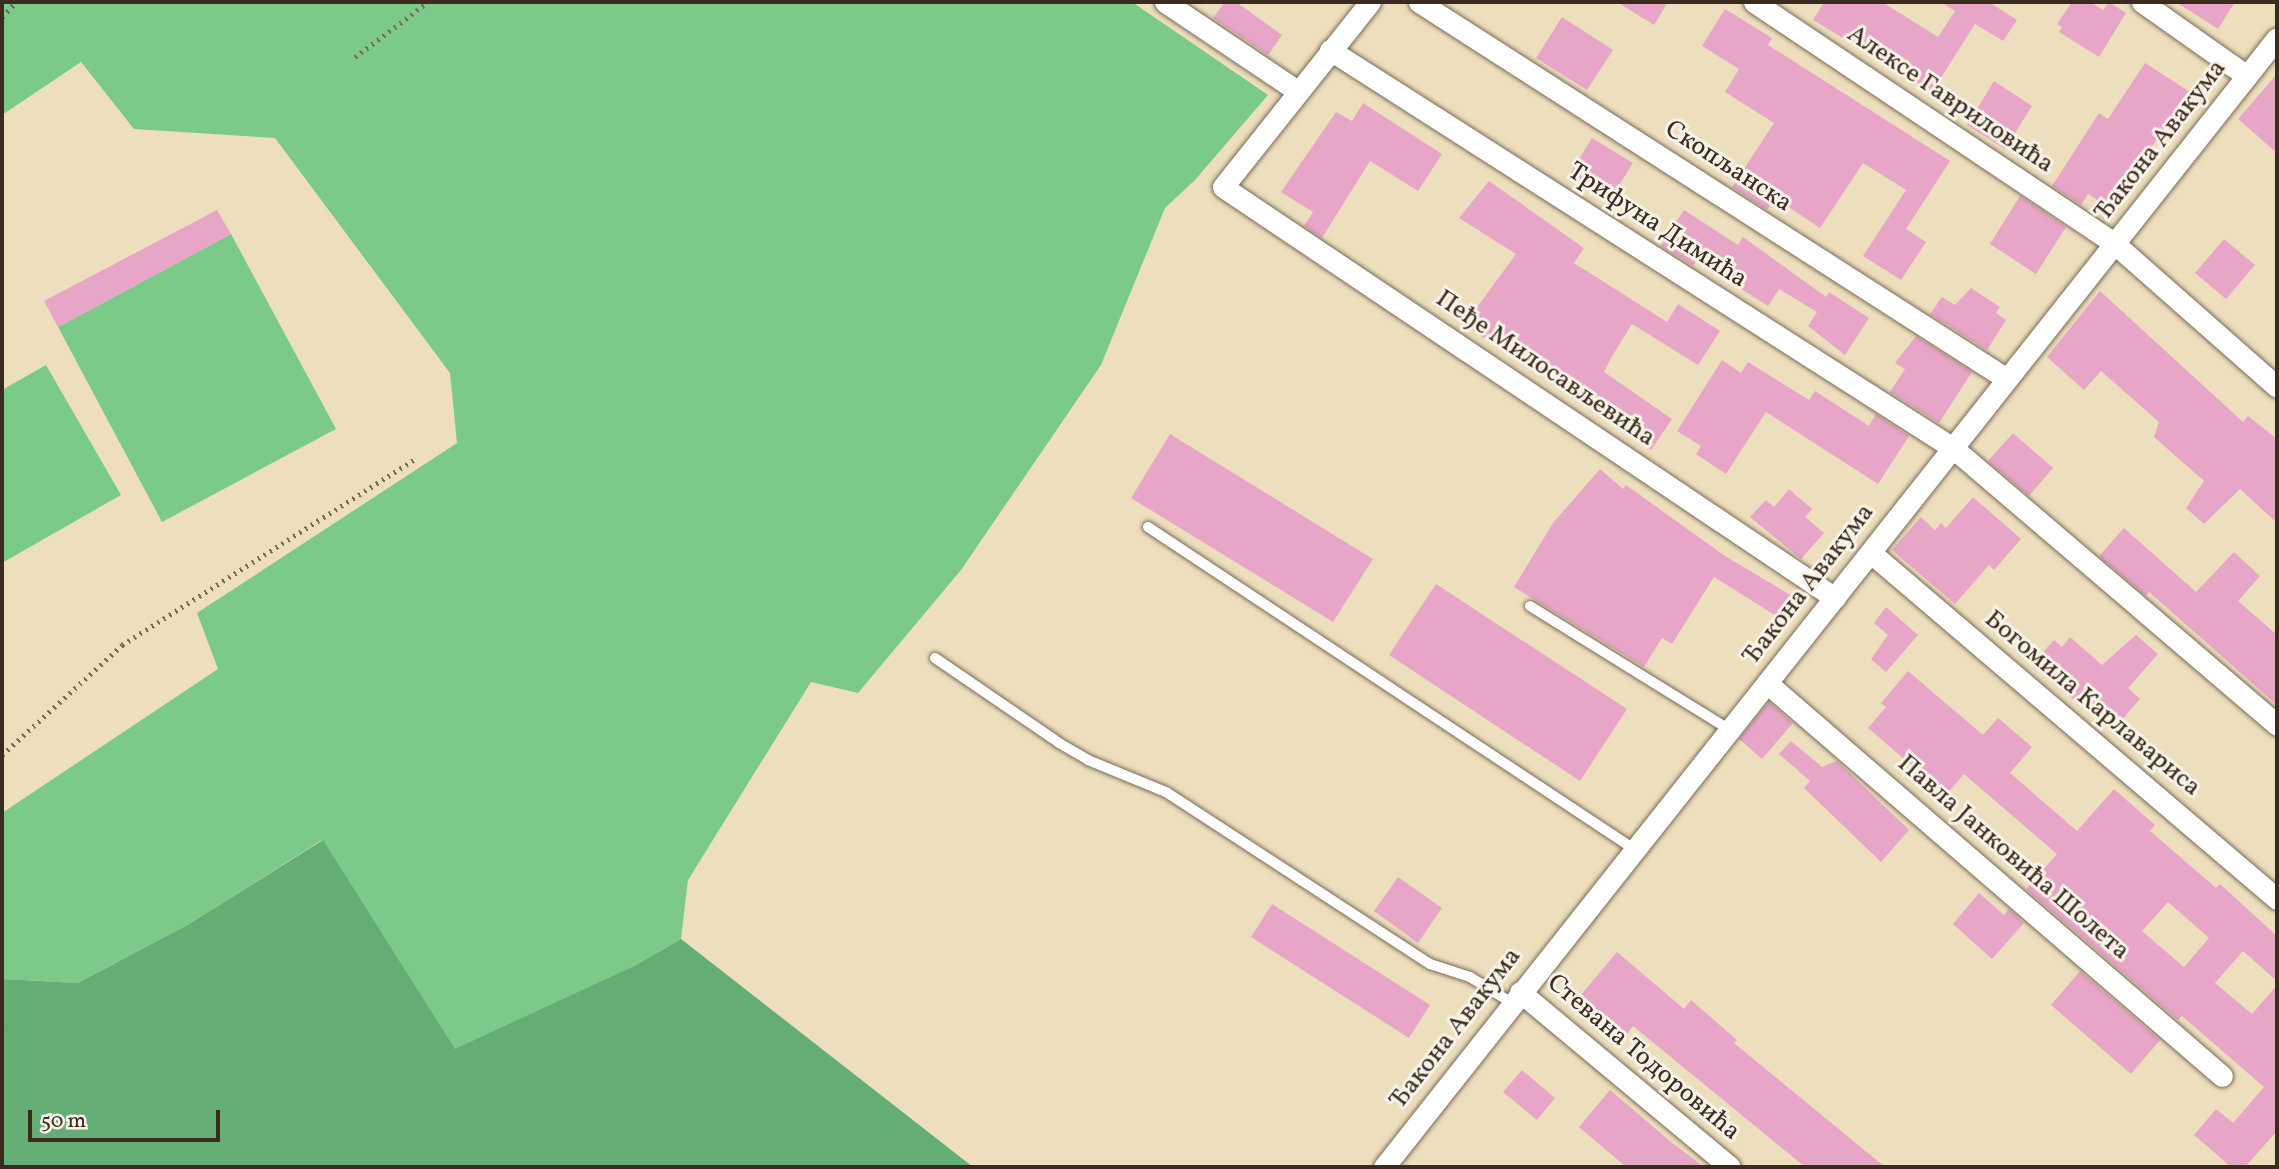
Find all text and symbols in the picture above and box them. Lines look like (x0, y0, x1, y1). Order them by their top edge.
street label: Алексе Гавриловића (1841, 19, 2059, 181)
street label: Ђакона Авакума (2088, 54, 2234, 228)
street label: Скопљанска (1658, 114, 1798, 220)
street label: Трифуна Димића (1561, 156, 1753, 296)
street label: Пеђе Милосављевића (1429, 284, 1661, 454)
street label: Ђакона Авакума (1736, 498, 1882, 672)
street label: Богомила Карлавариса (1977, 604, 2207, 804)
street label: Павла Јанковића Шолета (1890, 749, 2136, 967)
street label: Ђакона Авакума (1383, 942, 1529, 1116)
street label: Стевана Тодоровића (1540, 968, 1746, 1148)
scale bar (32, 1096, 224, 1140)
text: 50 m (41, 1107, 86, 1136)

